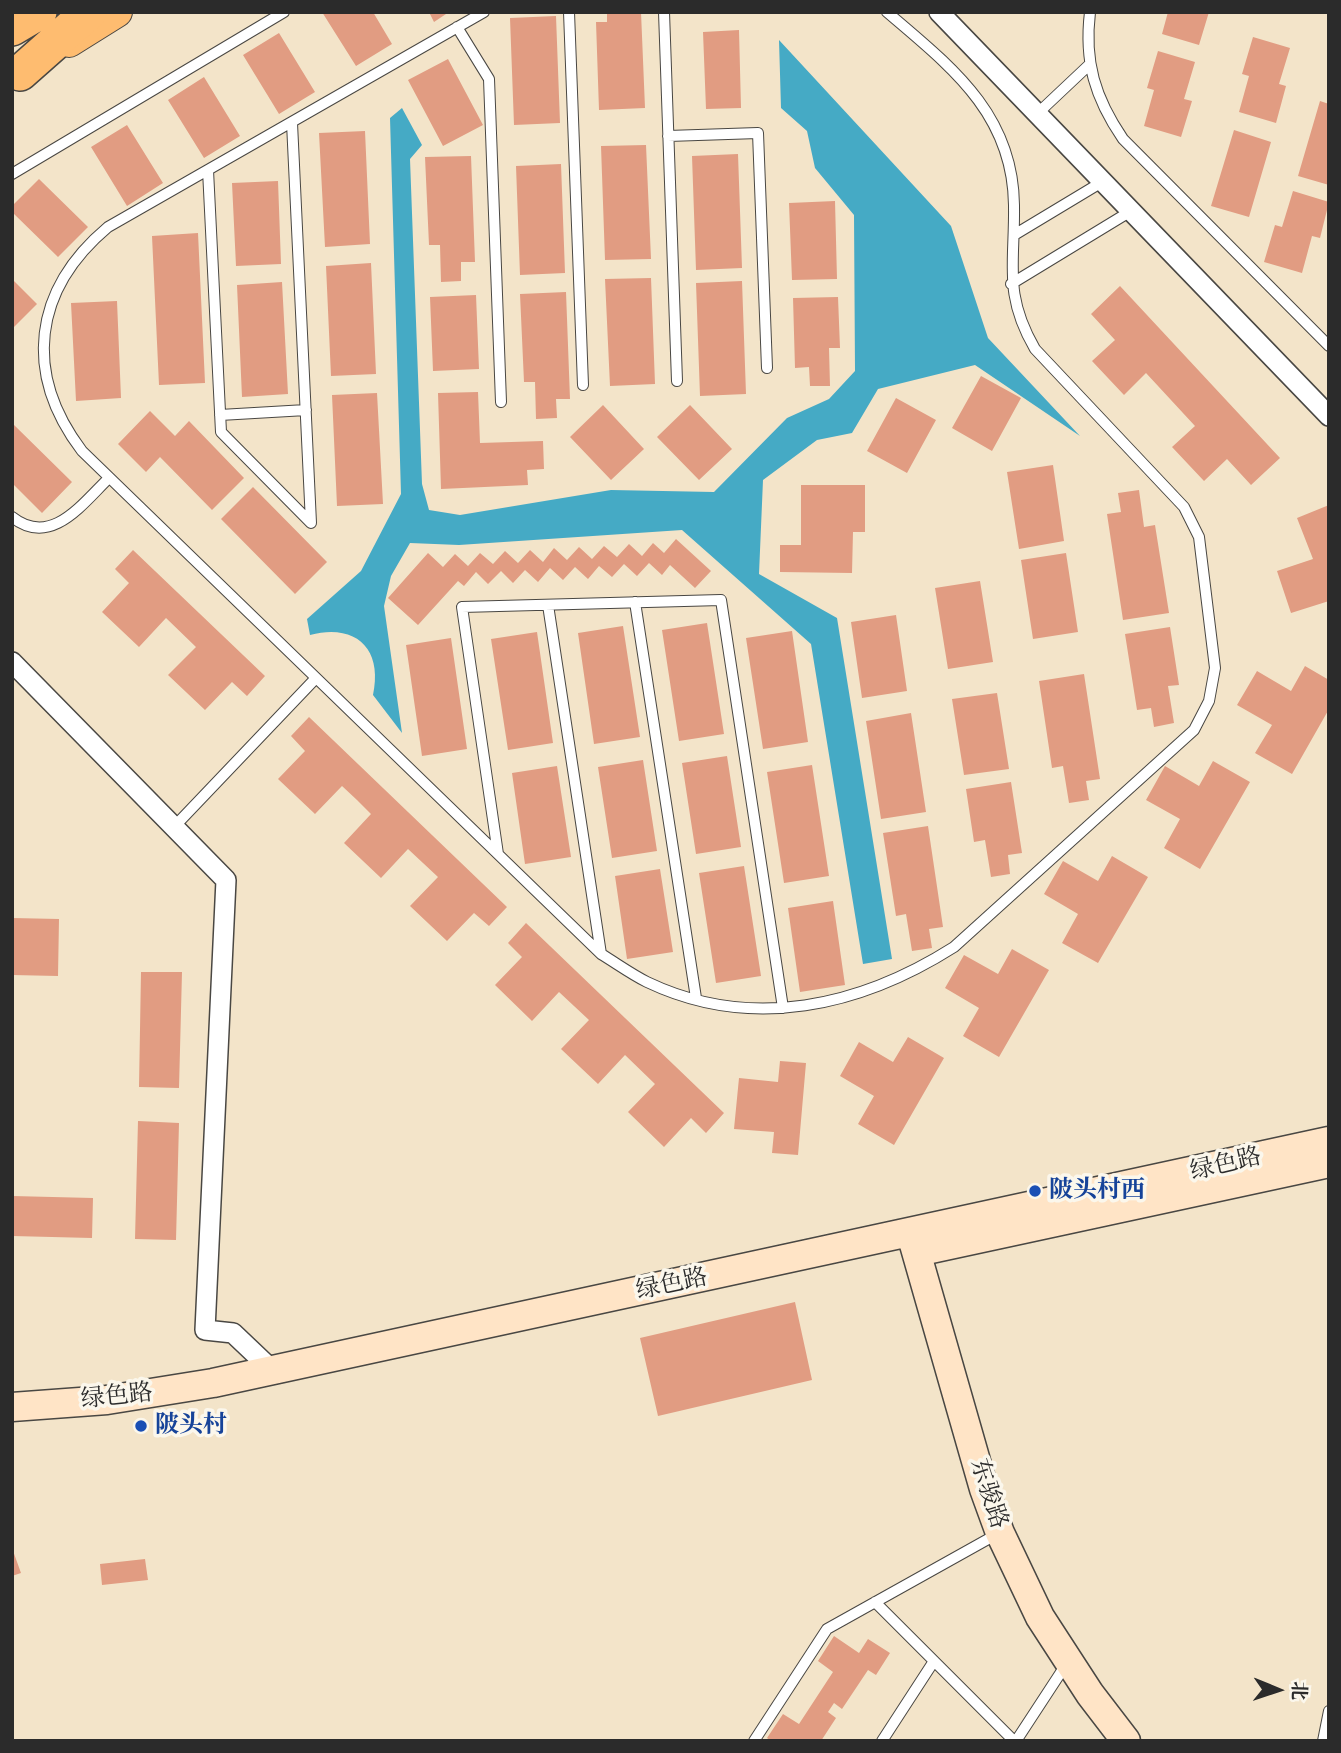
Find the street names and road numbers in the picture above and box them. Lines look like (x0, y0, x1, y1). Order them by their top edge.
street label: 绿色路 (1188, 1143, 1264, 1187)
street label: 绿色路 (634, 1263, 710, 1307)
street label: 绿色路 (80, 1379, 154, 1415)
street label: 东骏路 (963, 1455, 1013, 1533)

